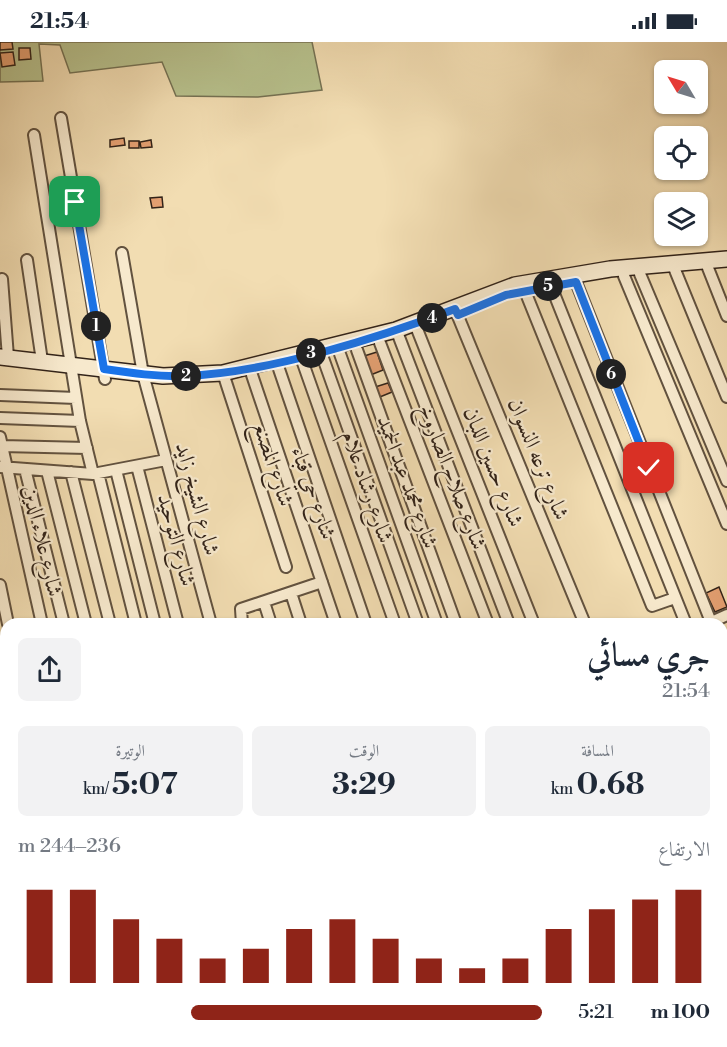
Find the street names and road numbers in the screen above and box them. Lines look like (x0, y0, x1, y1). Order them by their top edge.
street label: شارع ترعه النسوان (498, 394, 575, 525)
street label: شارع صلاح الصاروخ (407, 400, 492, 556)
street label: شارع حسين اللبان (453, 403, 529, 532)
street label: شارع محمد عبد الحميد (367, 412, 443, 553)
street label: شارع المصنع (242, 418, 299, 511)
street label: شارع رشاد علام (330, 427, 399, 548)
street label: شارع الشيخ زايد (164, 440, 225, 560)
street label: شارع حي قباء (281, 443, 341, 544)
street label: شارع علاء الدين (12, 483, 68, 600)
street label: شارع التوحيد (147, 491, 201, 590)

